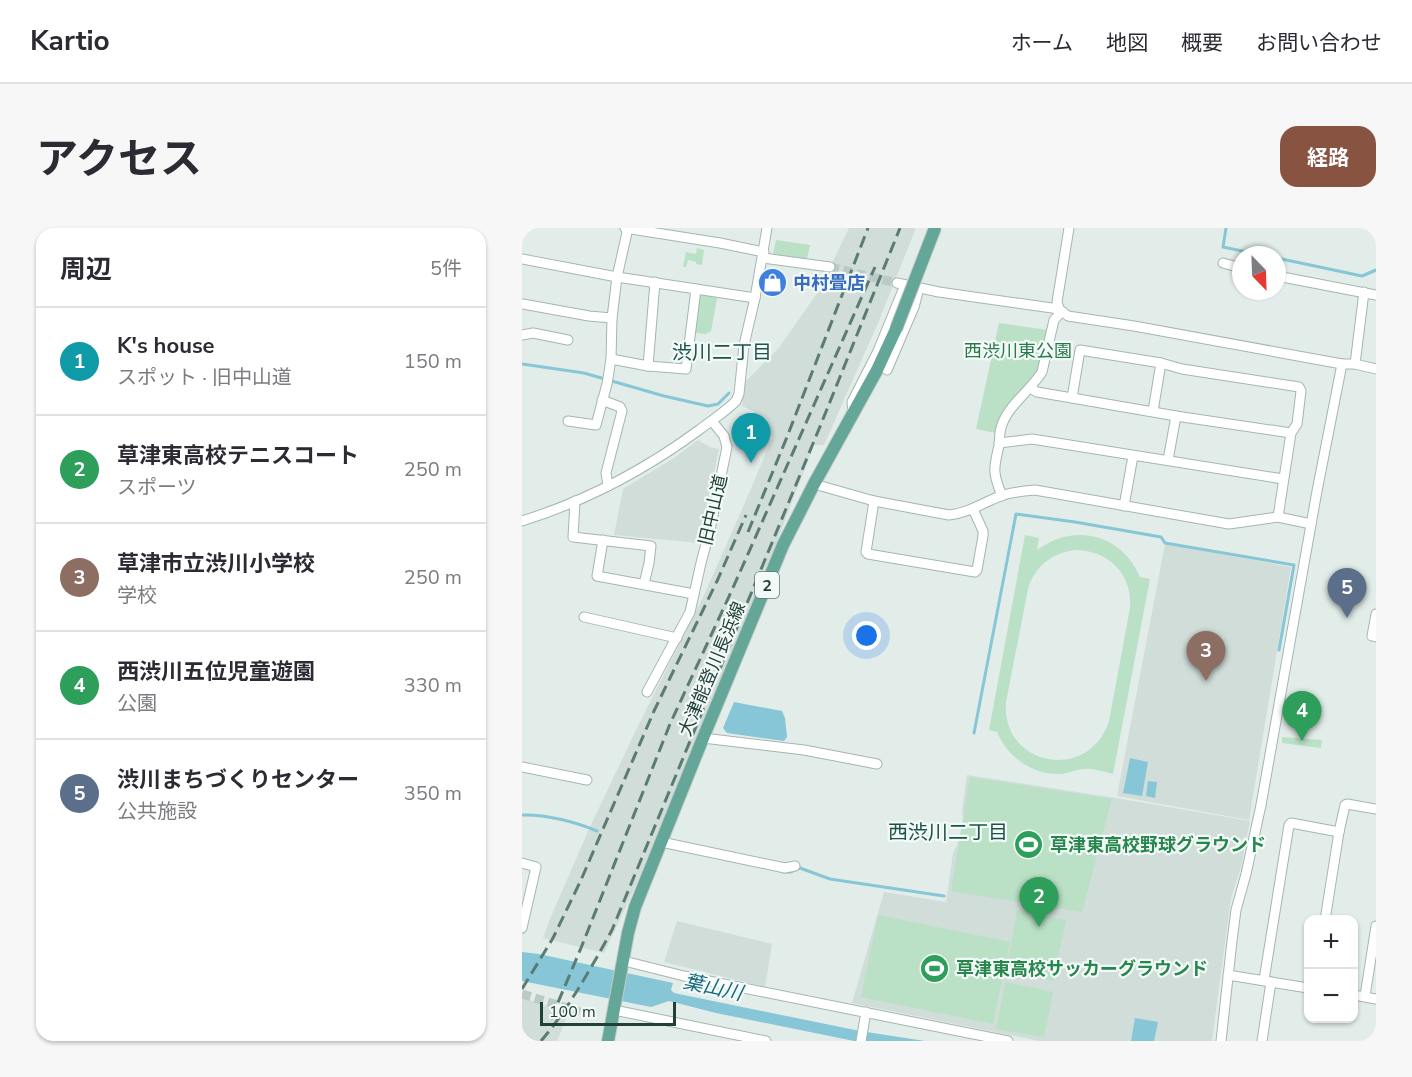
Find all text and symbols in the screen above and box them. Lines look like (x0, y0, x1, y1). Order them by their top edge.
text: Kartio (30, 22, 110, 60)
text: ホーム (1011, 29, 1073, 57)
text: 地図 (1106, 29, 1148, 57)
text: 概要 (1181, 29, 1223, 57)
text: お問い合わせ (1256, 29, 1382, 57)
button: 経路 (1280, 126, 1376, 187)
text: アクセス (36, 131, 202, 188)
north arrow (1232, 246, 1286, 300)
text: 周辺 (60, 252, 112, 287)
text: 5件 (430, 255, 462, 282)
shop icon: 中村畳店 (756, 267, 788, 299)
place label: 中村畳店 (793, 271, 865, 295)
text: K's house (117, 331, 215, 361)
district label: 渋川二丁目 (672, 339, 772, 366)
park label: 西渋川東公園 (964, 339, 1072, 363)
text: 1 (74, 348, 86, 375)
text: 150 m (404, 348, 462, 375)
text: スポット · 旧中山道 (117, 364, 292, 391)
pin: 1 (732, 414, 770, 463)
text: 草津東高校テニスコート (117, 441, 359, 471)
text: 2 (74, 456, 86, 483)
text: 250 m (404, 456, 462, 483)
street label: 旧中山道 (693, 472, 733, 548)
text: スポーツ (117, 474, 197, 501)
text: 草津市立渋川小学校 (117, 549, 315, 579)
text: 3 (74, 564, 86, 591)
text: 250 m (404, 564, 462, 591)
pin: 5 (1328, 568, 1366, 618)
road number: 2 (755, 572, 779, 598)
text: 学校 (117, 582, 157, 609)
street label: 大津能登川長浜線 (673, 598, 751, 740)
your location (852, 621, 881, 650)
pin: 3 (1186, 632, 1226, 681)
text: 西渋川五位児童遊園 (117, 657, 315, 687)
text: 4 (74, 672, 86, 699)
text: 330 m (404, 672, 462, 699)
text: 公園 (117, 690, 157, 717)
pin: 4 (1282, 692, 1322, 741)
text: 渋川まちづくりセンター (117, 765, 359, 795)
text: 5 (74, 780, 86, 807)
text: 350 m (404, 780, 462, 807)
text: 公共施設 (117, 798, 197, 825)
district label: 西渋川二丁目 (888, 819, 1008, 846)
sports icon: 草津東高校野球グラウンド (1013, 829, 1045, 861)
place label: 草津東高校野球グラウンド (1050, 833, 1266, 857)
pin: 2 (1020, 878, 1058, 927)
map controls (1304, 915, 1358, 1023)
button: + (1304, 915, 1358, 969)
sports icon: 草津東高校サッカーグラウンド (919, 953, 951, 985)
place label: 草津東高校サッカーグラウンド (956, 957, 1208, 981)
water label: 葉山川 (681, 968, 747, 1007)
button: − (1304, 969, 1358, 1023)
scale bar (540, 999, 676, 1026)
text: 100 m (549, 1001, 596, 1023)

